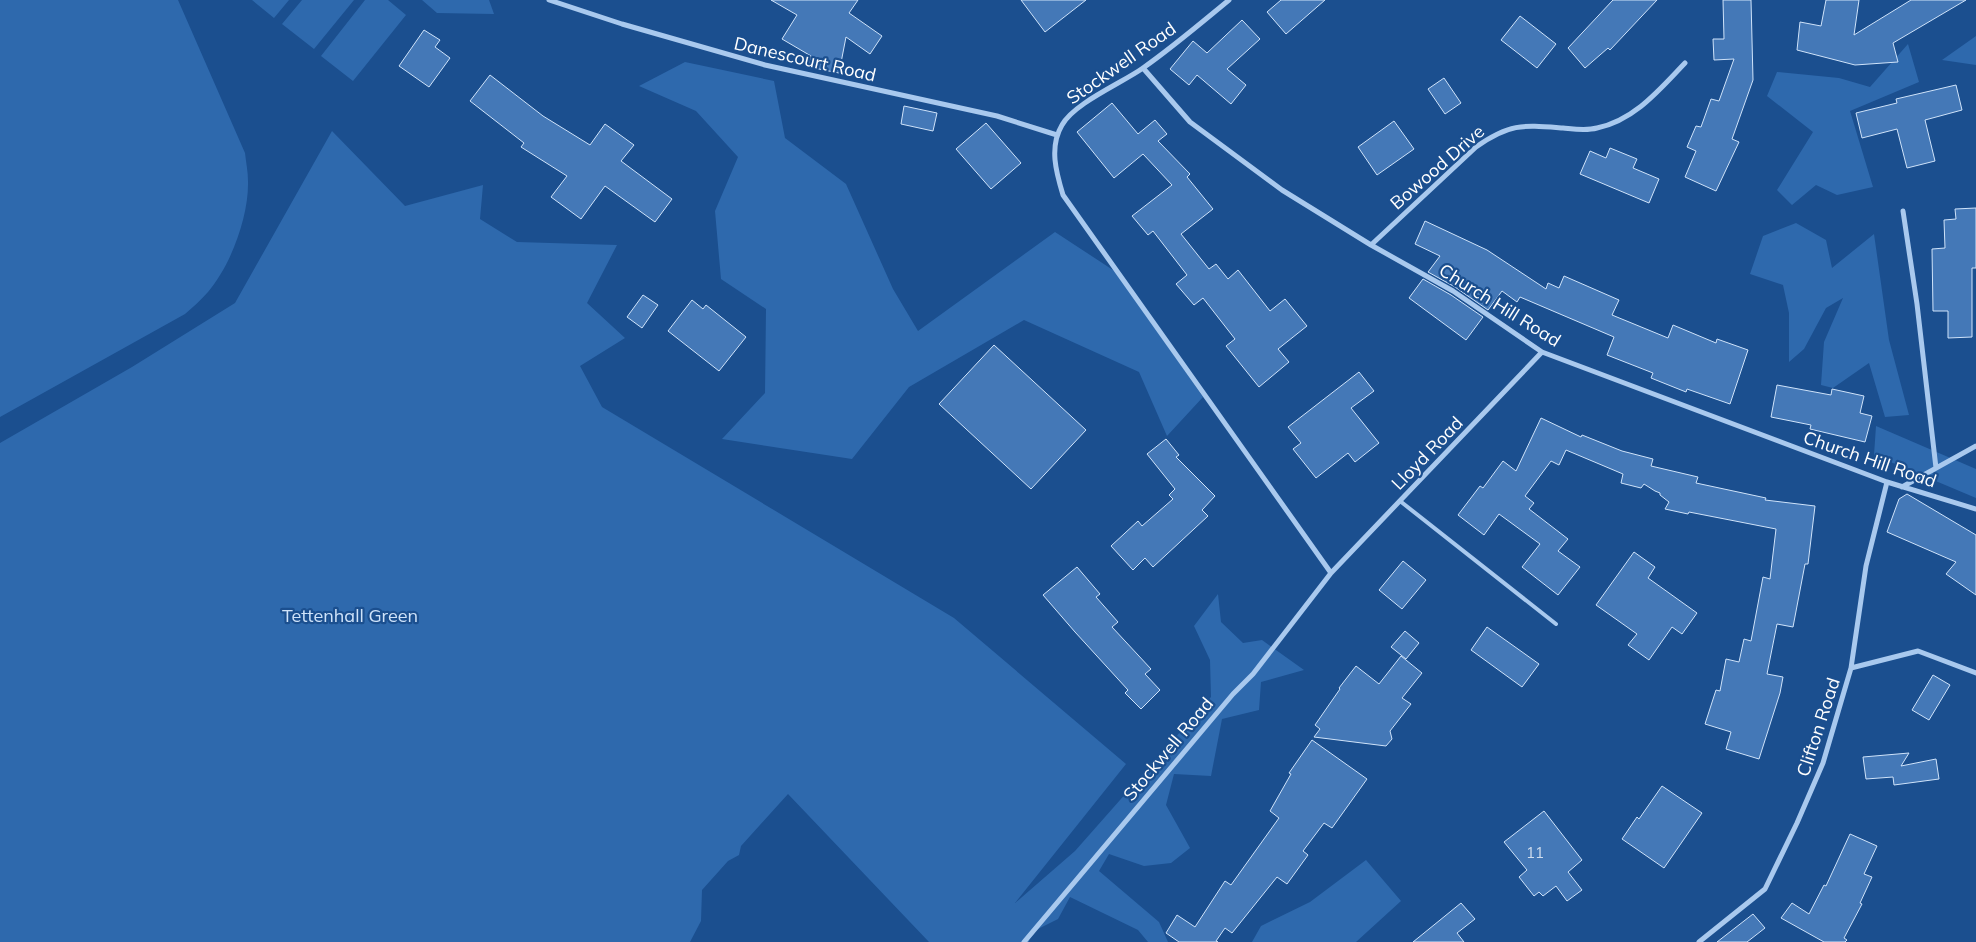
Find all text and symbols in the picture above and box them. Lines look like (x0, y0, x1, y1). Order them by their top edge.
street label: Stockwell Road (1062, 17, 1180, 109)
street label: Danescourt Road (732, 31, 878, 87)
street label: Bowood Drive (1385, 120, 1489, 214)
street label: Church Hill Road (1435, 258, 1565, 352)
street label: Lloyd Road (1386, 411, 1468, 495)
street label: Church Hill Road (1800, 425, 1940, 493)
park label: Tettenhall Green (282, 604, 418, 627)
street label: Clifton Road (1791, 675, 1845, 779)
street label: Stockwell Road (1118, 692, 1218, 806)
house number: 11 (1526, 843, 1544, 862)

